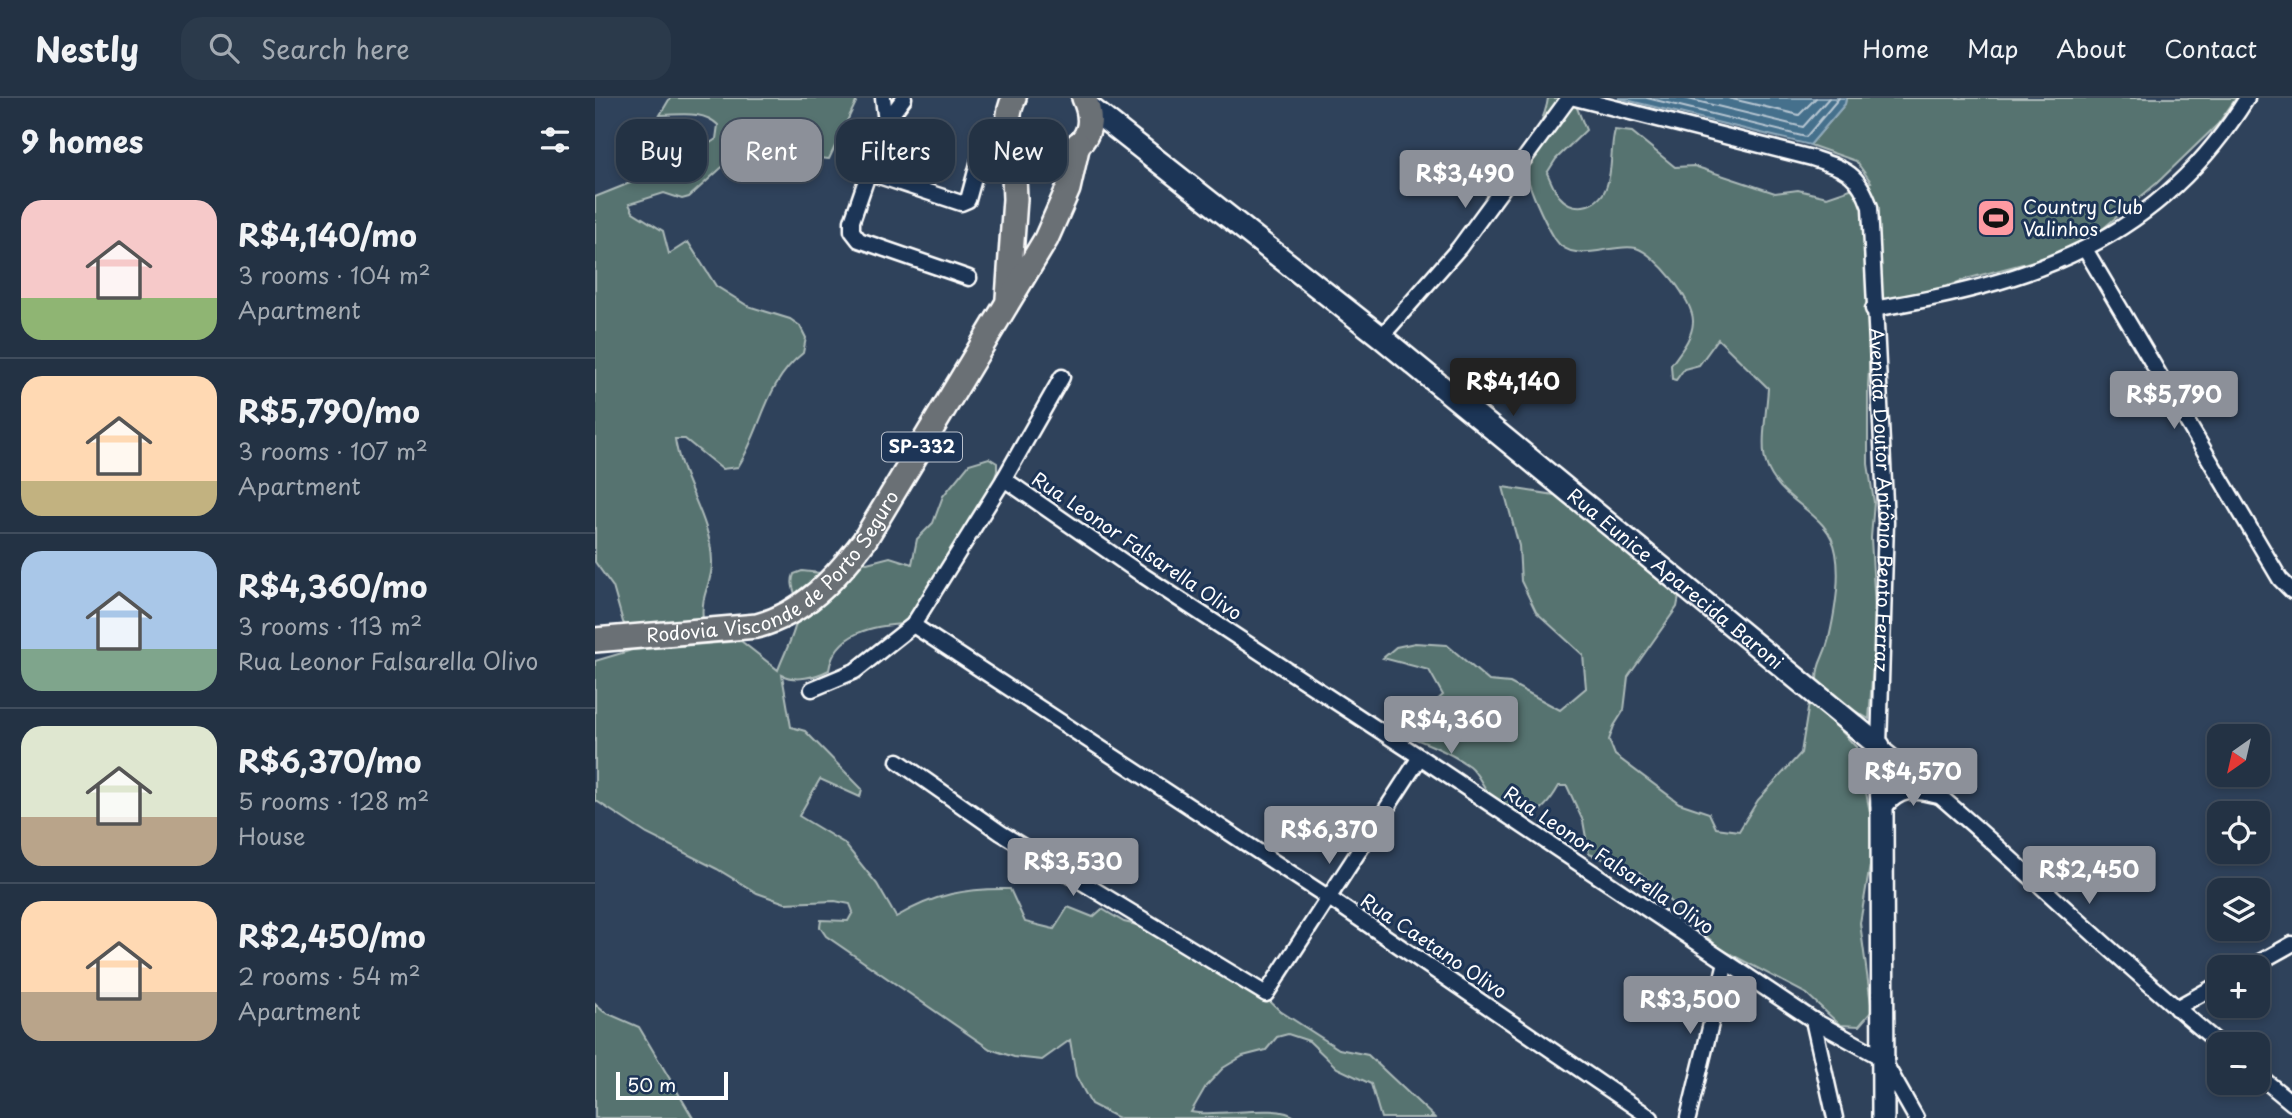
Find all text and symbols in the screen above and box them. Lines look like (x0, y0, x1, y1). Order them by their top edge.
search box (181, 17, 671, 80)
text: Nestly (35, 23, 139, 73)
icon: search (205, 29, 243, 67)
text: Search here (261, 29, 410, 68)
text: Home (1862, 30, 1929, 66)
text: Map (1967, 30, 2018, 66)
text: About (2056, 30, 2126, 66)
text: Contact (2164, 30, 2257, 66)
text: 9 homes (21, 118, 143, 163)
chip: Buy (616, 119, 707, 182)
chip: Rent (721, 119, 822, 182)
chip: Filters (836, 119, 955, 182)
chip: New (969, 119, 1067, 182)
icon: filters (536, 121, 574, 159)
pin: R$3,490 (1400, 150, 1530, 210)
text: R$3,490 (1416, 155, 1514, 190)
place label: Country Club Valinhos (2023, 192, 2143, 242)
sports icon: Country Club Valinhos (1975, 197, 2017, 239)
text: R$4,140/mo (238, 212, 417, 257)
icon: home (77, 228, 161, 312)
text: 3 rooms · 104 m² (238, 257, 431, 292)
text: Apartment (238, 292, 361, 327)
street label: Avenida Doutor Antônio Bento Ferraz (1863, 327, 1901, 672)
pin: R$4,140 (1448, 358, 1578, 418)
text: R$4,140 (1466, 363, 1560, 398)
pin: R$5,790 (2109, 372, 2239, 431)
text: R$5,790 (2126, 376, 2222, 411)
text: R$5,790/mo (238, 388, 420, 433)
icon: home (77, 404, 161, 488)
road number: SP-332 (882, 432, 962, 461)
text: 3 rooms · 107 m² (238, 433, 428, 468)
street label: Rua Leonor Falsarella Olivo (1027, 464, 1248, 626)
text: Apartment (238, 468, 361, 503)
street label: Rua Eunice Aparecida Baroni (1562, 481, 1790, 675)
street label: Rodovia Visconde de Porto Seguro (645, 485, 904, 649)
text: R$4,360/mo (238, 563, 427, 608)
icon: home (77, 579, 161, 663)
text: 3 rooms · 113 m² (238, 608, 422, 643)
text: Rua Leonor Falsarella Olivo (238, 643, 538, 678)
pin: R$4,360 (1386, 696, 1516, 756)
text: R$4,360 (1400, 701, 1502, 736)
north arrow (2207, 724, 2270, 788)
map controls (2207, 724, 2270, 1095)
text: R$6,370/mo (238, 738, 421, 783)
pin: R$4,570 (1848, 748, 1978, 808)
text: R$4,570 (1864, 753, 1962, 788)
icon: home (77, 754, 161, 838)
street label: Rua Leonor Falsarella Olivo (1499, 778, 1720, 940)
text: 5 rooms · 128 m² (238, 783, 429, 818)
button: locate (2207, 801, 2270, 864)
pin: R$6,370 (1264, 806, 1394, 866)
text: R$6,370 (1280, 811, 1378, 846)
text: House (238, 818, 305, 853)
pin: R$3,530 (1008, 838, 1138, 898)
text: R$3,530 (1023, 843, 1123, 878)
pin: R$2,450 (2024, 846, 2154, 906)
text: R$2,450 (2039, 851, 2139, 886)
button: layers (2207, 878, 2270, 941)
street label: Rua Caetano Olivo (1356, 886, 1513, 1005)
text: R$2,450/mo (238, 913, 426, 958)
icon: home (77, 929, 161, 1013)
button: + (2207, 955, 2270, 1018)
text: 2 rooms · 54 m² (238, 958, 421, 993)
pin: R$3,500 (1625, 976, 1755, 1036)
text: R$3,500 (1640, 981, 1740, 1016)
text: Apartment (238, 993, 361, 1028)
button: − (2207, 1032, 2270, 1095)
scale bar (616, 1069, 728, 1101)
text: 50 m (627, 1070, 676, 1098)

